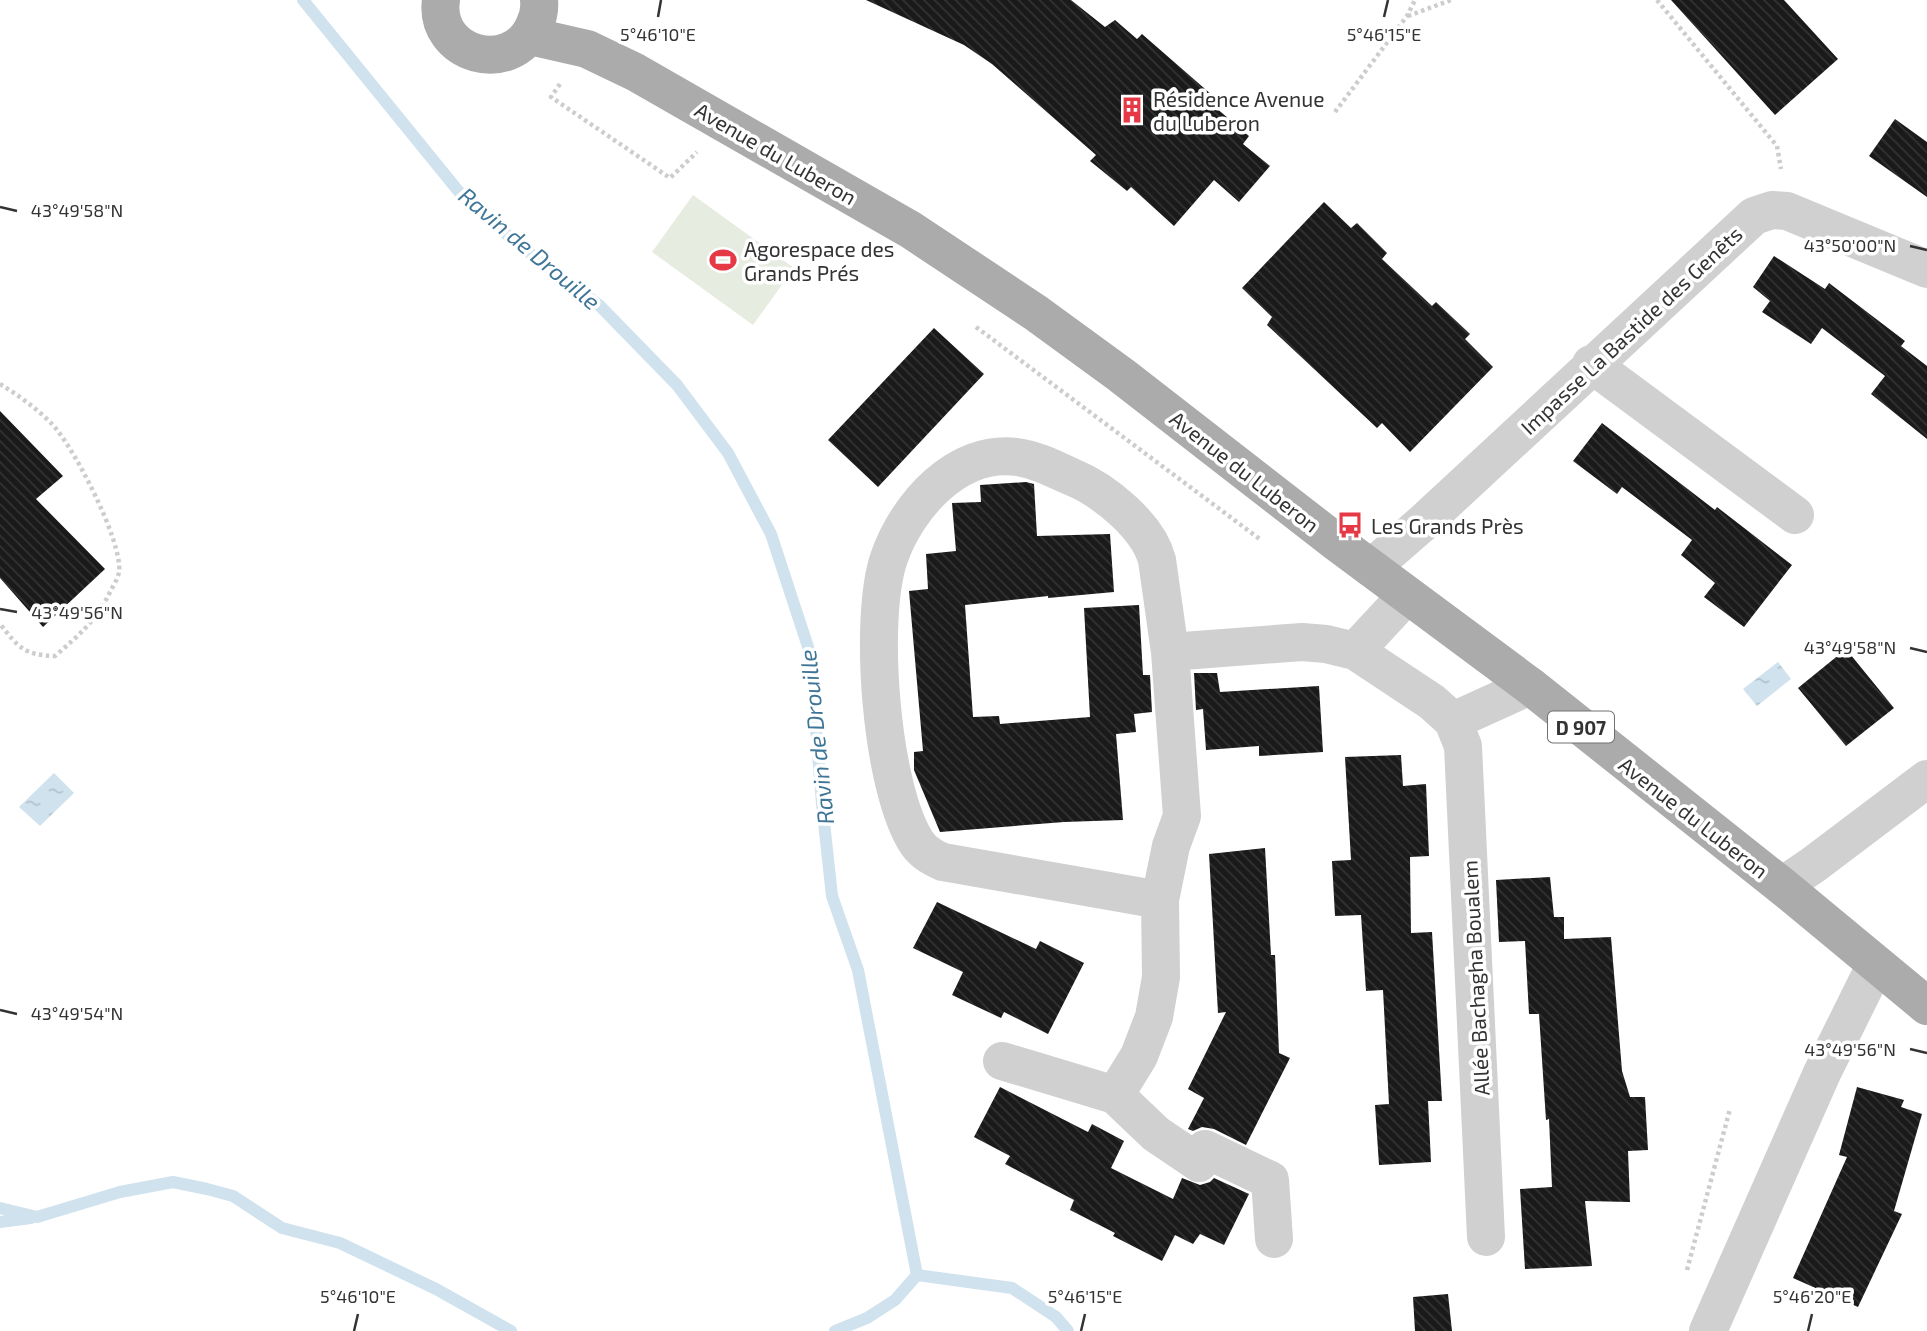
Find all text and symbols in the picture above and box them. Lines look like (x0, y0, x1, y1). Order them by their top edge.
text: 5°46'10"E (620, 23, 696, 45)
text: 5°46'15"E (1347, 23, 1421, 45)
place label: Résidence Avenue du Luberon (1153, 86, 1324, 135)
building icon: Résidence Avenue du Luberon (1117, 95, 1147, 125)
street label: Avenue du Luberon (691, 97, 861, 209)
water label: Ravin de Drouille (454, 181, 606, 315)
text: 43°49'58"N (31, 199, 123, 221)
street label: Impasse La Bastide des Genêts (1515, 221, 1747, 439)
text: 43°50'00"N (1804, 234, 1896, 256)
place label: Agorespace des Grands Prés (744, 236, 894, 285)
sports icon: Agorespace des Grands Prés (708, 245, 738, 275)
street label: Avenue du Luberon (1166, 405, 1324, 537)
bus stop icon: Les Grands Près (1335, 510, 1365, 540)
place label: Les Grands Près (1371, 513, 1524, 538)
text: 43°49'56"N (31, 601, 123, 623)
text: 43°49'58"N (1804, 636, 1896, 658)
water label: Ravin de Drouille (793, 648, 839, 826)
road number: D 907 (1548, 712, 1614, 742)
street label: Avenue du Luberon (1615, 751, 1773, 883)
street label: Allée Bachagha Boualem (1456, 860, 1494, 1096)
text: 43°49'54"N (31, 1002, 123, 1024)
text: 43°49'56"N (1804, 1038, 1896, 1060)
text: 5°46'10"E (320, 1285, 396, 1307)
text: 5°46'15"E (1048, 1285, 1122, 1307)
text: 5°46'20"E (1773, 1285, 1851, 1307)

